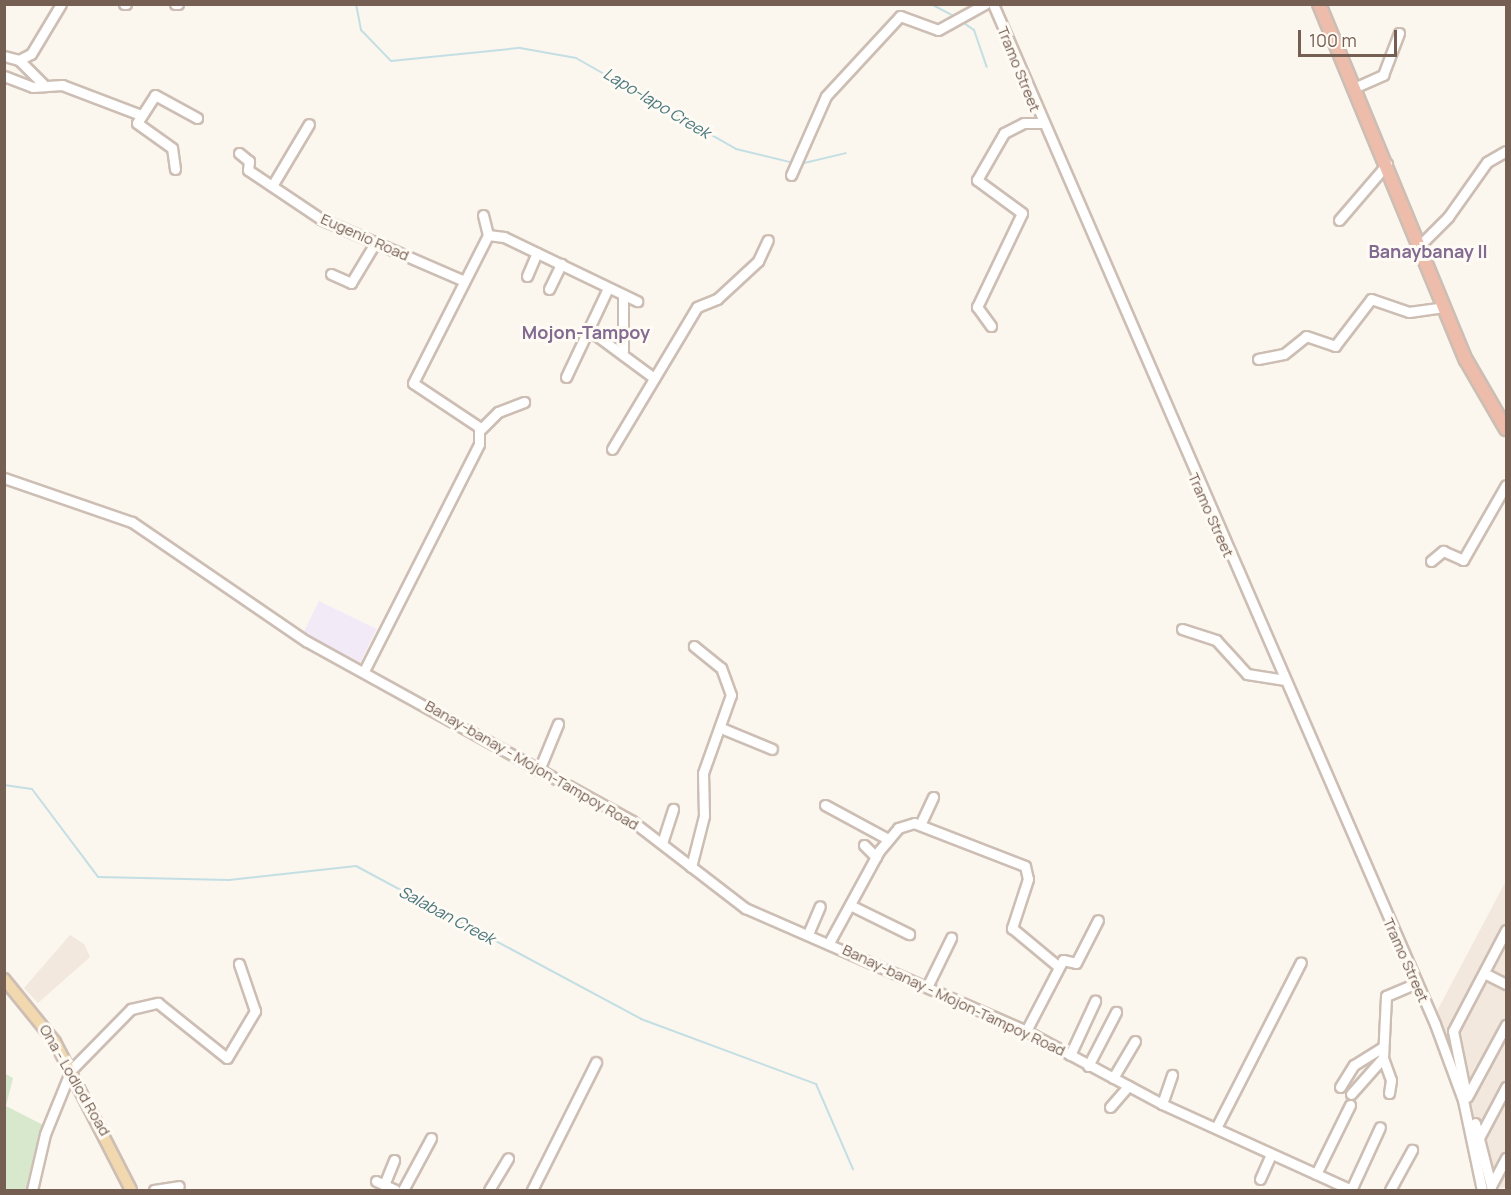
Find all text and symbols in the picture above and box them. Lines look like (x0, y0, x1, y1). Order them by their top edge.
scale bar (1301, 18, 1400, 56)
street label: Tramo Street (994, 24, 1044, 114)
text: 100 m (1309, 28, 1357, 52)
water label: Lapo-lapo Creek (600, 64, 714, 142)
street label: Eugenio Road (318, 210, 412, 264)
district label: Banaybanay II (1368, 240, 1488, 262)
district label: Mojon-Tampoy (522, 321, 650, 343)
street label: Tramo Street (1184, 470, 1238, 560)
street label: Banay-banay - Mojon-Tampoy Road (422, 696, 642, 834)
water label: Salaban Creek (396, 882, 498, 948)
street label: Tramo Street (1379, 915, 1433, 1005)
street label: Banay-banay - Mojon-Tampoy Road (840, 940, 1068, 1060)
street label: Ona - Lodlod Road (36, 1021, 114, 1139)

